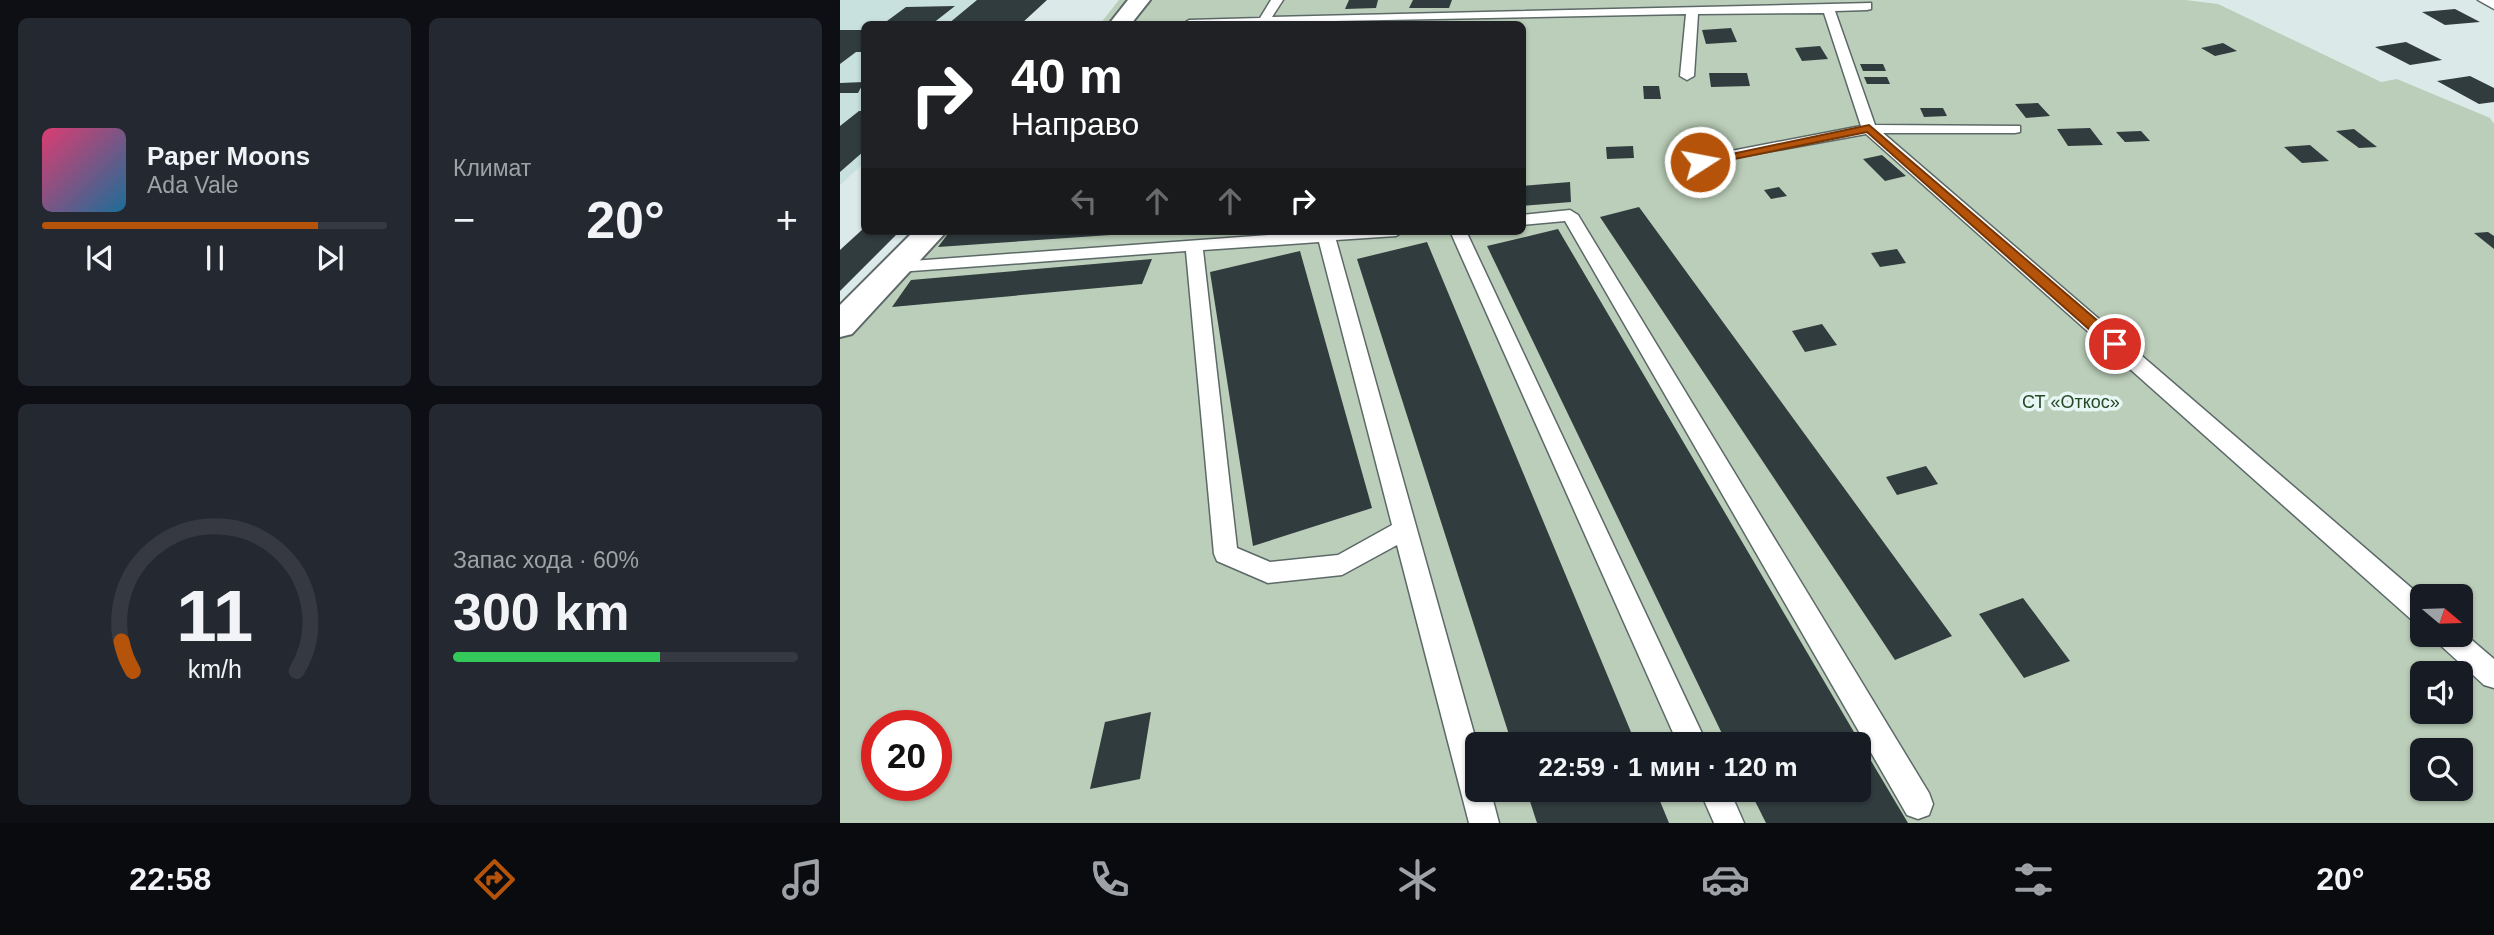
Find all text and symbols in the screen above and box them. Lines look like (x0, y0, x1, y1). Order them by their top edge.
icon: right (896, 49, 987, 140)
text: 40 m (1011, 49, 1123, 103)
text: Направо (1011, 106, 1139, 142)
position arrow (1663, 125, 1737, 199)
text: Paper Moons (147, 141, 310, 171)
text: Климат (453, 155, 531, 181)
text: Ada Vale (147, 172, 239, 198)
icon: left (1065, 182, 1103, 220)
icon: ahead (1138, 182, 1176, 220)
icon: ahead (1211, 182, 1249, 220)
icon: right (1284, 182, 1322, 220)
text: 20° (586, 191, 665, 249)
text: − (453, 199, 475, 241)
text: + (776, 199, 798, 241)
icon: previous (81, 239, 119, 277)
icon: pause (196, 239, 234, 277)
icon: next (311, 239, 349, 277)
pin (2085, 314, 2145, 374)
icon: arrive (2096, 325, 2134, 363)
park label: СТ «Откос» (2022, 392, 2120, 412)
text: Запас хода · 60% (453, 547, 639, 573)
text: 11 (176, 575, 253, 656)
text: 300 km (453, 583, 629, 641)
north arrow (2410, 584, 2473, 648)
map controls (2410, 584, 2473, 801)
text: km/h (187, 654, 242, 682)
button: sound (2410, 661, 2473, 724)
speed limit sign: 20 (861, 710, 952, 801)
button: search (2410, 738, 2473, 801)
text: 22:59 · 1 мин · 120 m (1538, 752, 1798, 782)
icon: directions (470, 855, 519, 904)
icon: music (778, 855, 827, 904)
icon: phone (1085, 855, 1134, 904)
icon: climate (1393, 855, 1442, 904)
icon: car (1701, 855, 1750, 904)
icon: filters (2009, 855, 2058, 904)
text: 22:58 (129, 861, 211, 897)
text: 20° (2316, 861, 2365, 897)

